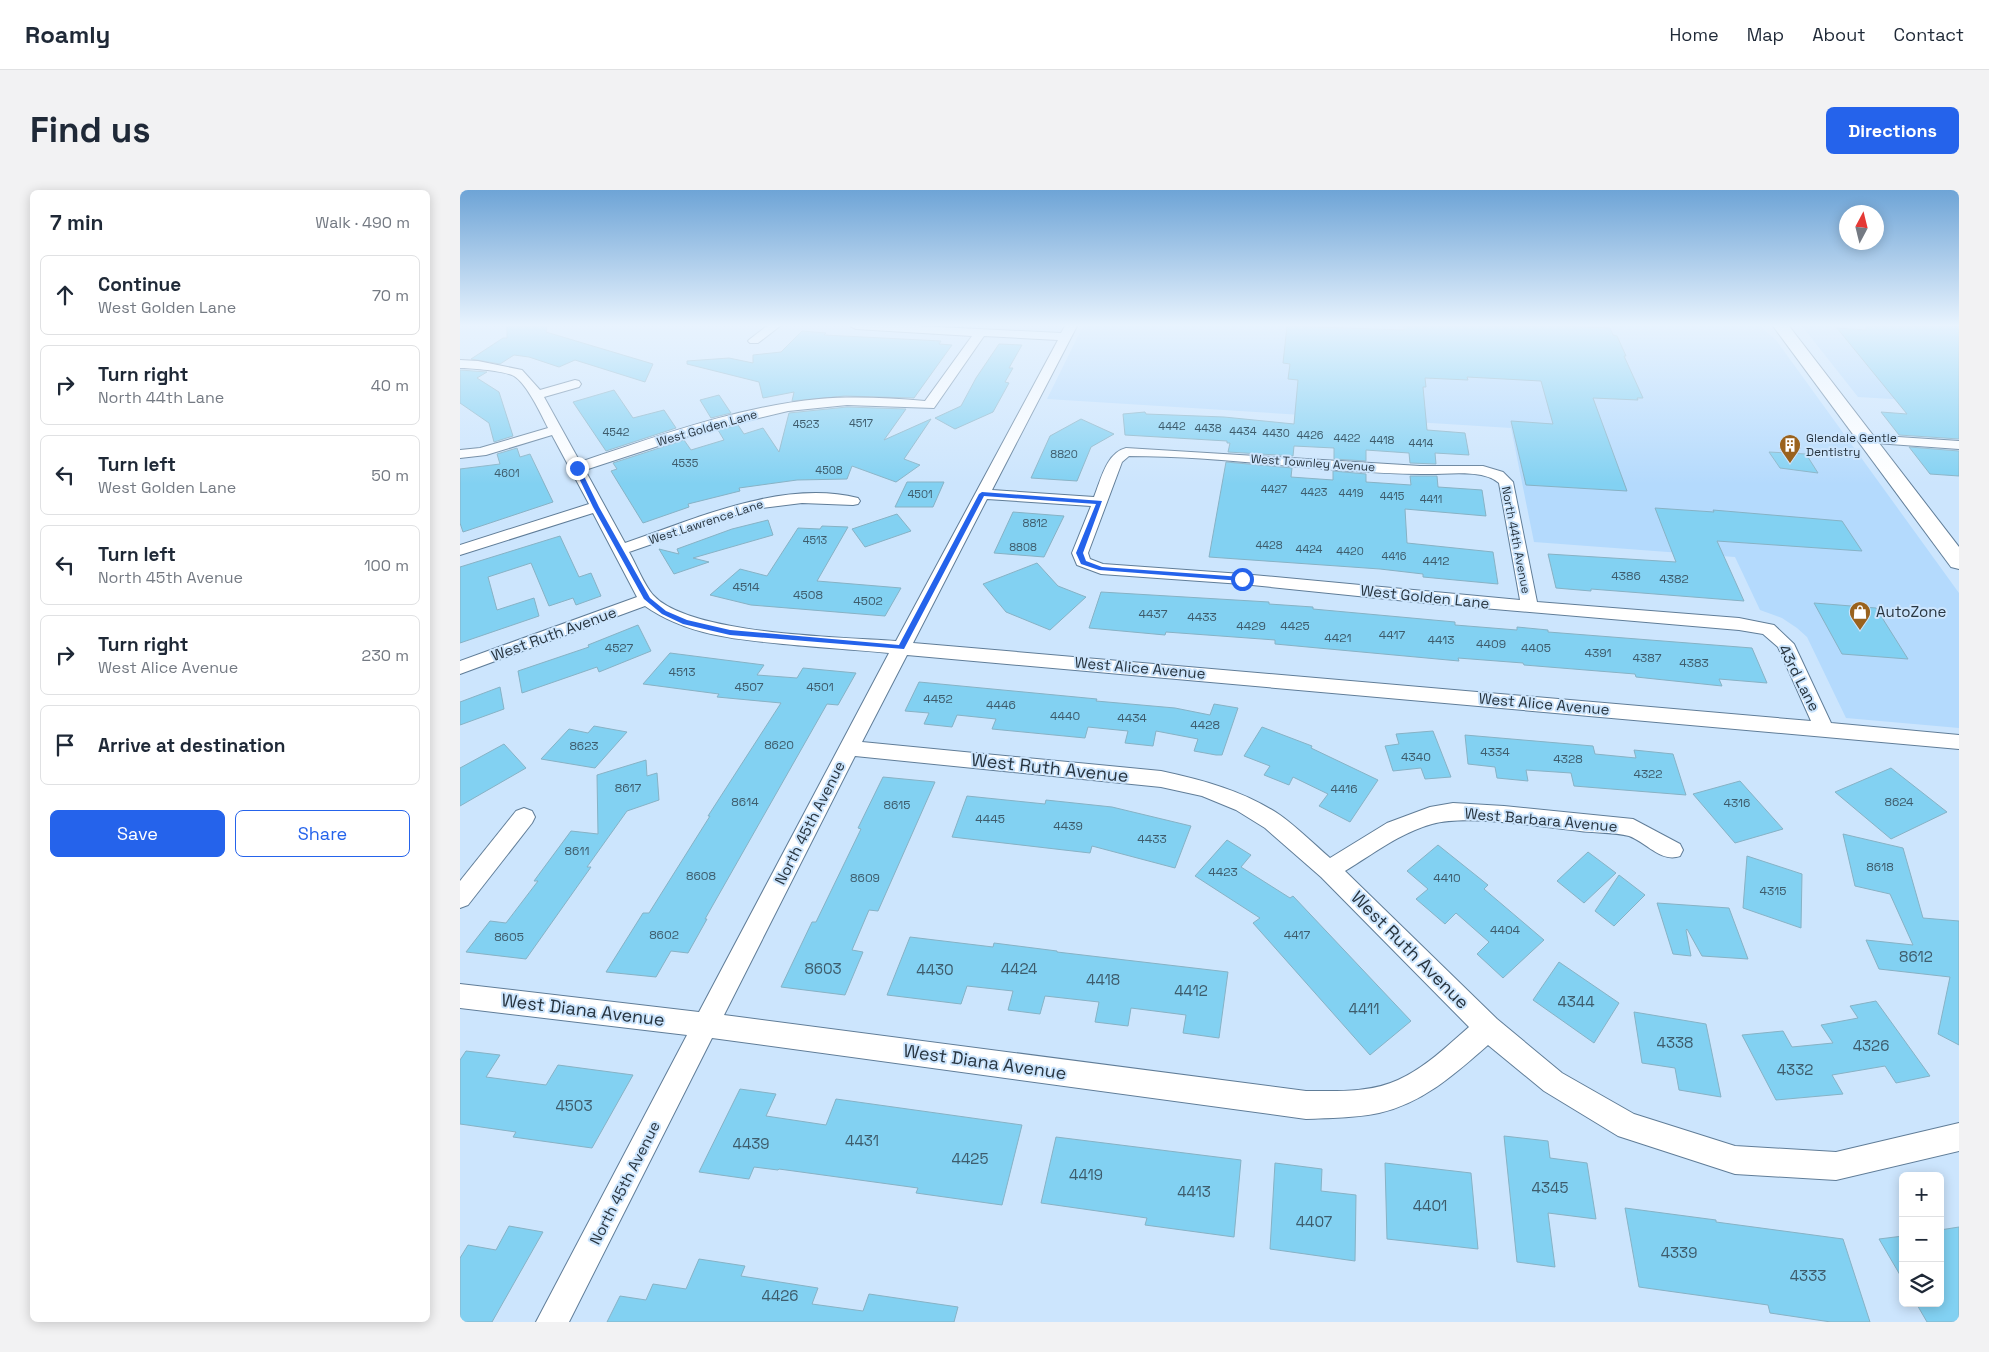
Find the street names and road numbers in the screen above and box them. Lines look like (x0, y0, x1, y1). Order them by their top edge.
street label: West Golden Lane (655, 406, 759, 450)
street label: West Townley Avenue (1250, 451, 1376, 475)
street label: North 44th Avenue (1498, 485, 1534, 595)
street label: West Lawrence Lane (647, 496, 765, 548)
street label: West Golden Lane (1360, 580, 1491, 613)
street label: West Ruth Avenue (489, 602, 619, 665)
street label: 43rd Lane (1775, 641, 1824, 714)
street label: West Alice Avenue (1074, 652, 1206, 683)
street label: West Alice Avenue (1478, 688, 1610, 719)
street label: West Ruth Avenue (970, 748, 1130, 787)
street label: North 45th Avenue (770, 758, 849, 888)
street label: West Barbara Avenue (1464, 803, 1618, 836)
street label: West Ruth Avenue (1346, 886, 1474, 1014)
street label: West Diana Avenue (500, 988, 666, 1031)
street label: West Diana Avenue (902, 1039, 1068, 1084)
street label: North 45th Avenue (585, 1118, 664, 1248)

